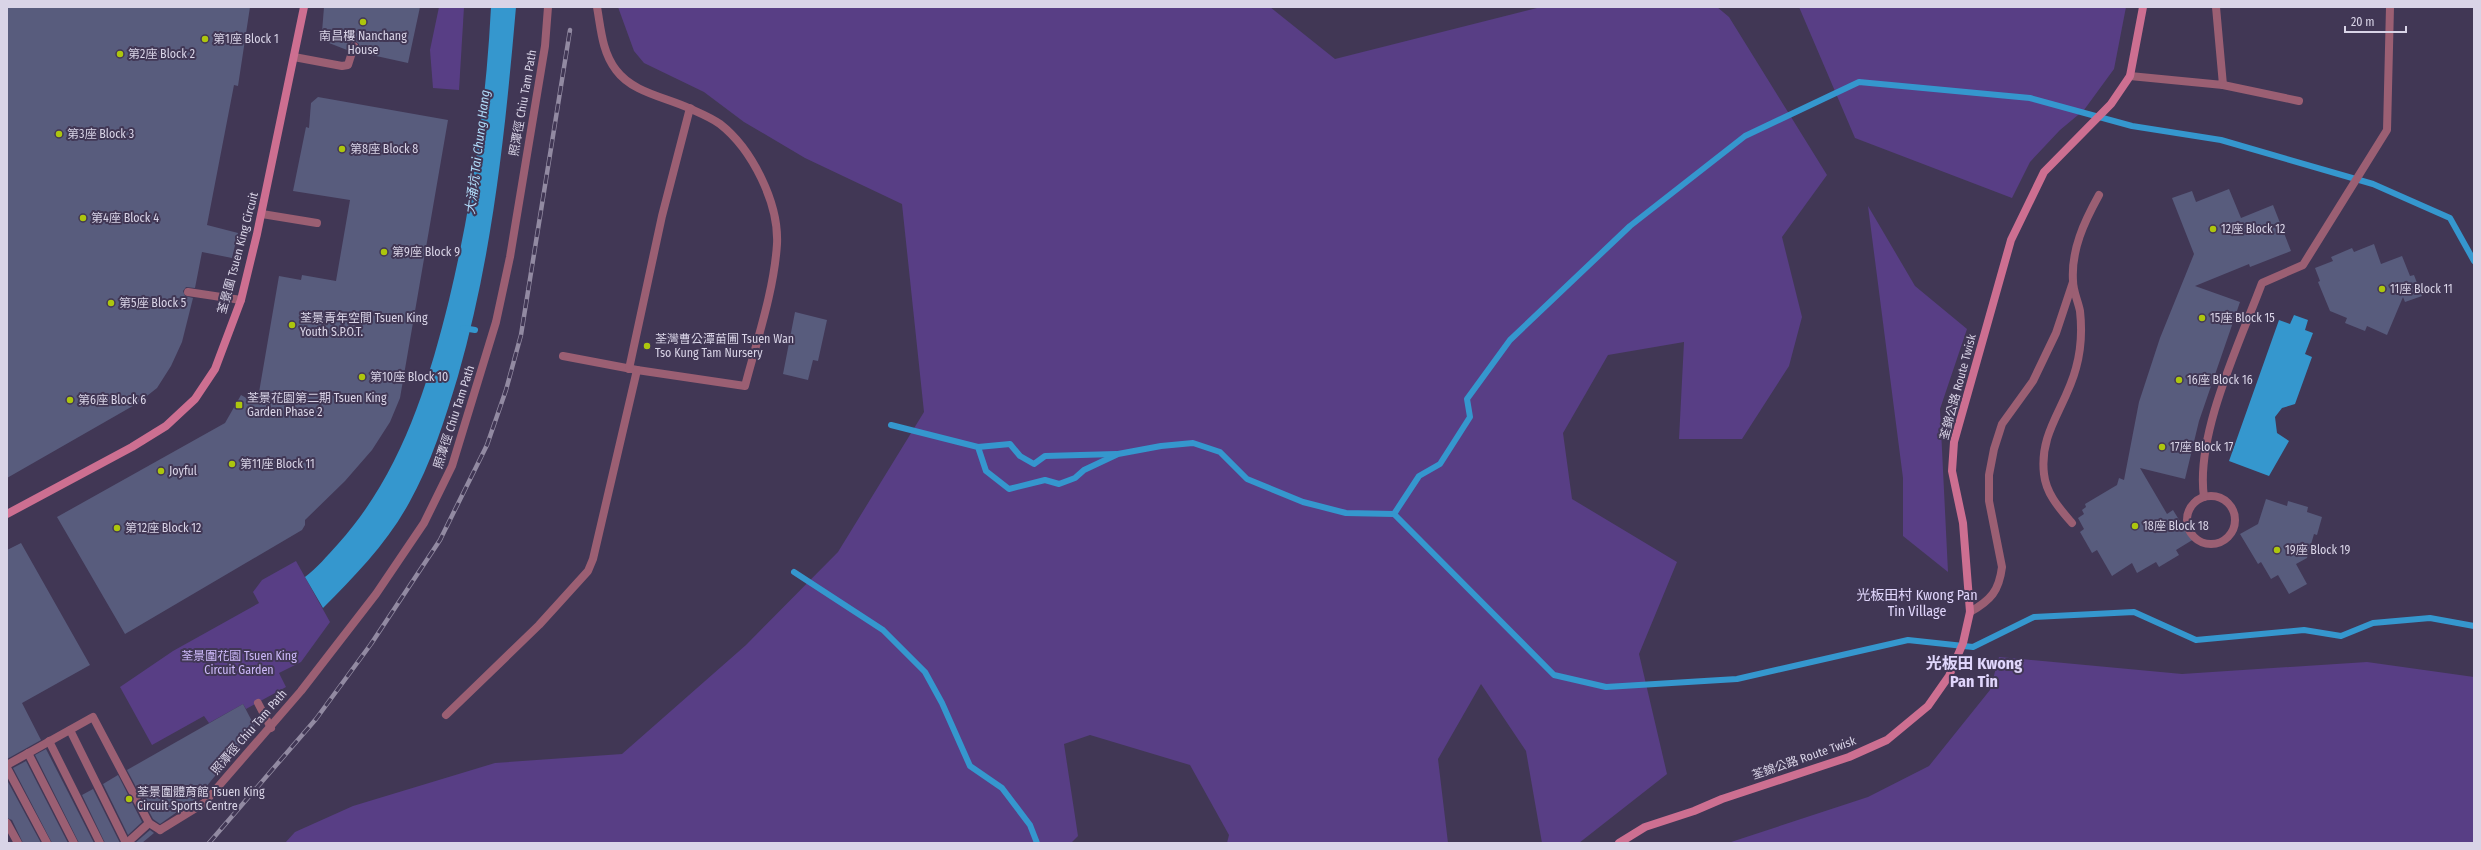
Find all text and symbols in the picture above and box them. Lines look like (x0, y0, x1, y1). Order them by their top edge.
scale bar (2345, 8, 2406, 34)
text: 20 m (2351, 15, 2375, 29)
marker: 南昌樓 Nanchang House (358, 17, 368, 27)
place label: 南昌樓 Nanchang House (319, 29, 407, 57)
place label: 第1座 Block 1 (213, 32, 279, 46)
marker: 第1座 Block 1 (200, 34, 210, 44)
place label: 第2座 Block 2 (128, 47, 195, 61)
marker: 第2座 Block 2 (115, 49, 125, 59)
street label: 照潭徑 Chiu Tam Path (507, 49, 539, 157)
water label: 大涌坑 Tai Chung Hang (462, 89, 493, 215)
place label: 第3座 Block 3 (67, 127, 134, 141)
marker: 第3座 Block 3 (54, 129, 64, 139)
place label: 第8座 Block 8 (350, 142, 418, 156)
marker: 第8座 Block 8 (337, 144, 347, 154)
street label: 荃景圍 Tsuen King Circuit (215, 190, 261, 315)
place label: 第4座 Block 4 (91, 211, 159, 225)
marker: 第4座 Block 4 (78, 213, 88, 223)
place label: 12座 Block 12 (2221, 222, 2285, 236)
marker: 12座 Block 12 (2208, 224, 2218, 234)
place label: 第9座 Block 9 (392, 245, 460, 259)
marker: 第9座 Block 9 (379, 247, 389, 257)
place label: 11座 Block 11 (2390, 282, 2453, 296)
marker: 11座 Block 11 (2377, 284, 2387, 294)
place label: 第5座 Block 5 (119, 296, 187, 310)
marker: 第5座 Block 5 (106, 298, 116, 308)
place label: 荃景青年空間 Tsuen King Youth S.P.O.T. (300, 311, 428, 339)
place label: 15座 Block 15 (2210, 311, 2275, 325)
marker: 15座 Block 15 (2197, 313, 2207, 323)
marker: 荃景青年空間 Tsuen King Youth S.P.O.T. (287, 320, 297, 330)
place label: 荃灣曹公潭苗圃 Tsuen Wan Tso Kung Tam Nursery (655, 332, 794, 360)
street label: 荃錦公路 Route Twisk (1937, 332, 1979, 441)
marker: 荃灣曹公潭苗圃 Tsuen Wan Tso Kung Tam Nursery (642, 341, 652, 351)
street label: 照潭徑 Chiu Tam Path (431, 364, 477, 470)
place label: 第10座 Block 10 (370, 370, 448, 384)
marker: 第10座 Block 10 (357, 372, 367, 382)
place label: 16座 Block 16 (2187, 373, 2253, 387)
marker: 16座 Block 16 (2174, 375, 2184, 385)
place label: 荃景花園第二期 Tsuen King Garden Phase 2 (247, 391, 387, 419)
place label: 第6座 Block 6 (78, 393, 146, 407)
marker: 第6座 Block 6 (65, 395, 75, 405)
marker: 荃景花園第二期 Tsuen King Garden Phase 2 (234, 400, 244, 410)
place label: 17座 Block 17 (2170, 440, 2234, 454)
marker: 17座 Block 17 (2157, 442, 2167, 452)
place label: 第11座 Block 11 (240, 457, 315, 471)
marker: 第11座 Block 11 (227, 459, 237, 469)
place label: Joyful (169, 464, 197, 478)
marker: Joyful (156, 466, 166, 476)
place label: 18座 Block 18 (2143, 519, 2209, 533)
place label: 第12座 Block 12 (125, 521, 201, 535)
marker: 18座 Block 18 (2130, 521, 2140, 531)
marker: 第12座 Block 12 (112, 523, 122, 533)
place label: 19座 Block 19 (2285, 543, 2351, 557)
marker: 19座 Block 19 (2272, 545, 2282, 555)
district label: 光板田村 Kwong Pan Tin Village (1856, 587, 1978, 620)
park label: 荃景圍花園 Tsuen King Circuit Garden (181, 649, 297, 677)
district label: 光板田 Kwong Pan Tin (1926, 654, 2022, 691)
street label: 照潭徑 Chiu Tam Path (208, 687, 290, 777)
street label: 荃錦公路 Route Twisk (1750, 733, 1858, 782)
place label: 荃景圍體育館 Tsuen King Circuit Sports Centre (137, 785, 265, 813)
marker: 荃景圍體育館 Tsuen King Circuit Sports Centre (124, 794, 134, 804)

